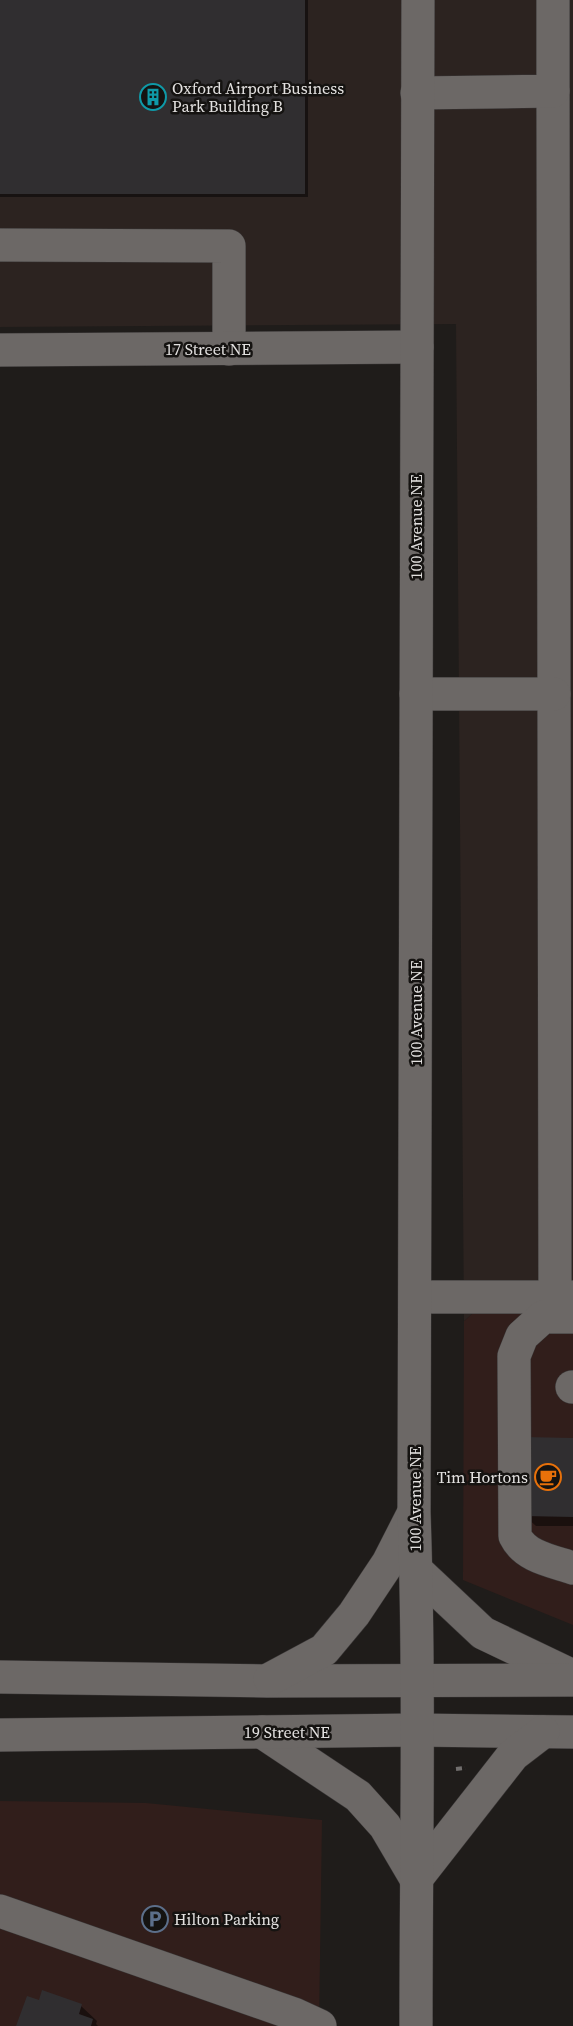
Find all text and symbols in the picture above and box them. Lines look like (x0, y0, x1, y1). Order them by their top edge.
place label: Oxford Airport Business Park Building B (172, 77, 344, 117)
building icon: Oxford Airport Business Park Building B (138, 82, 168, 112)
street label: 17 Street NE (165, 338, 251, 360)
street label: 100 Avenue NE (405, 474, 427, 580)
street label: 100 Avenue NE (405, 960, 427, 1066)
street label: 100 Avenue NE (404, 1446, 426, 1552)
cafe icon: Tim Hortons (533, 1462, 563, 1492)
place label: Tim Hortons (437, 1466, 528, 1488)
street label: 19 Street NE (244, 1721, 330, 1743)
parking icon: Hilton Parking (140, 1904, 170, 1934)
place label: Hilton Parking (174, 1908, 279, 1930)

